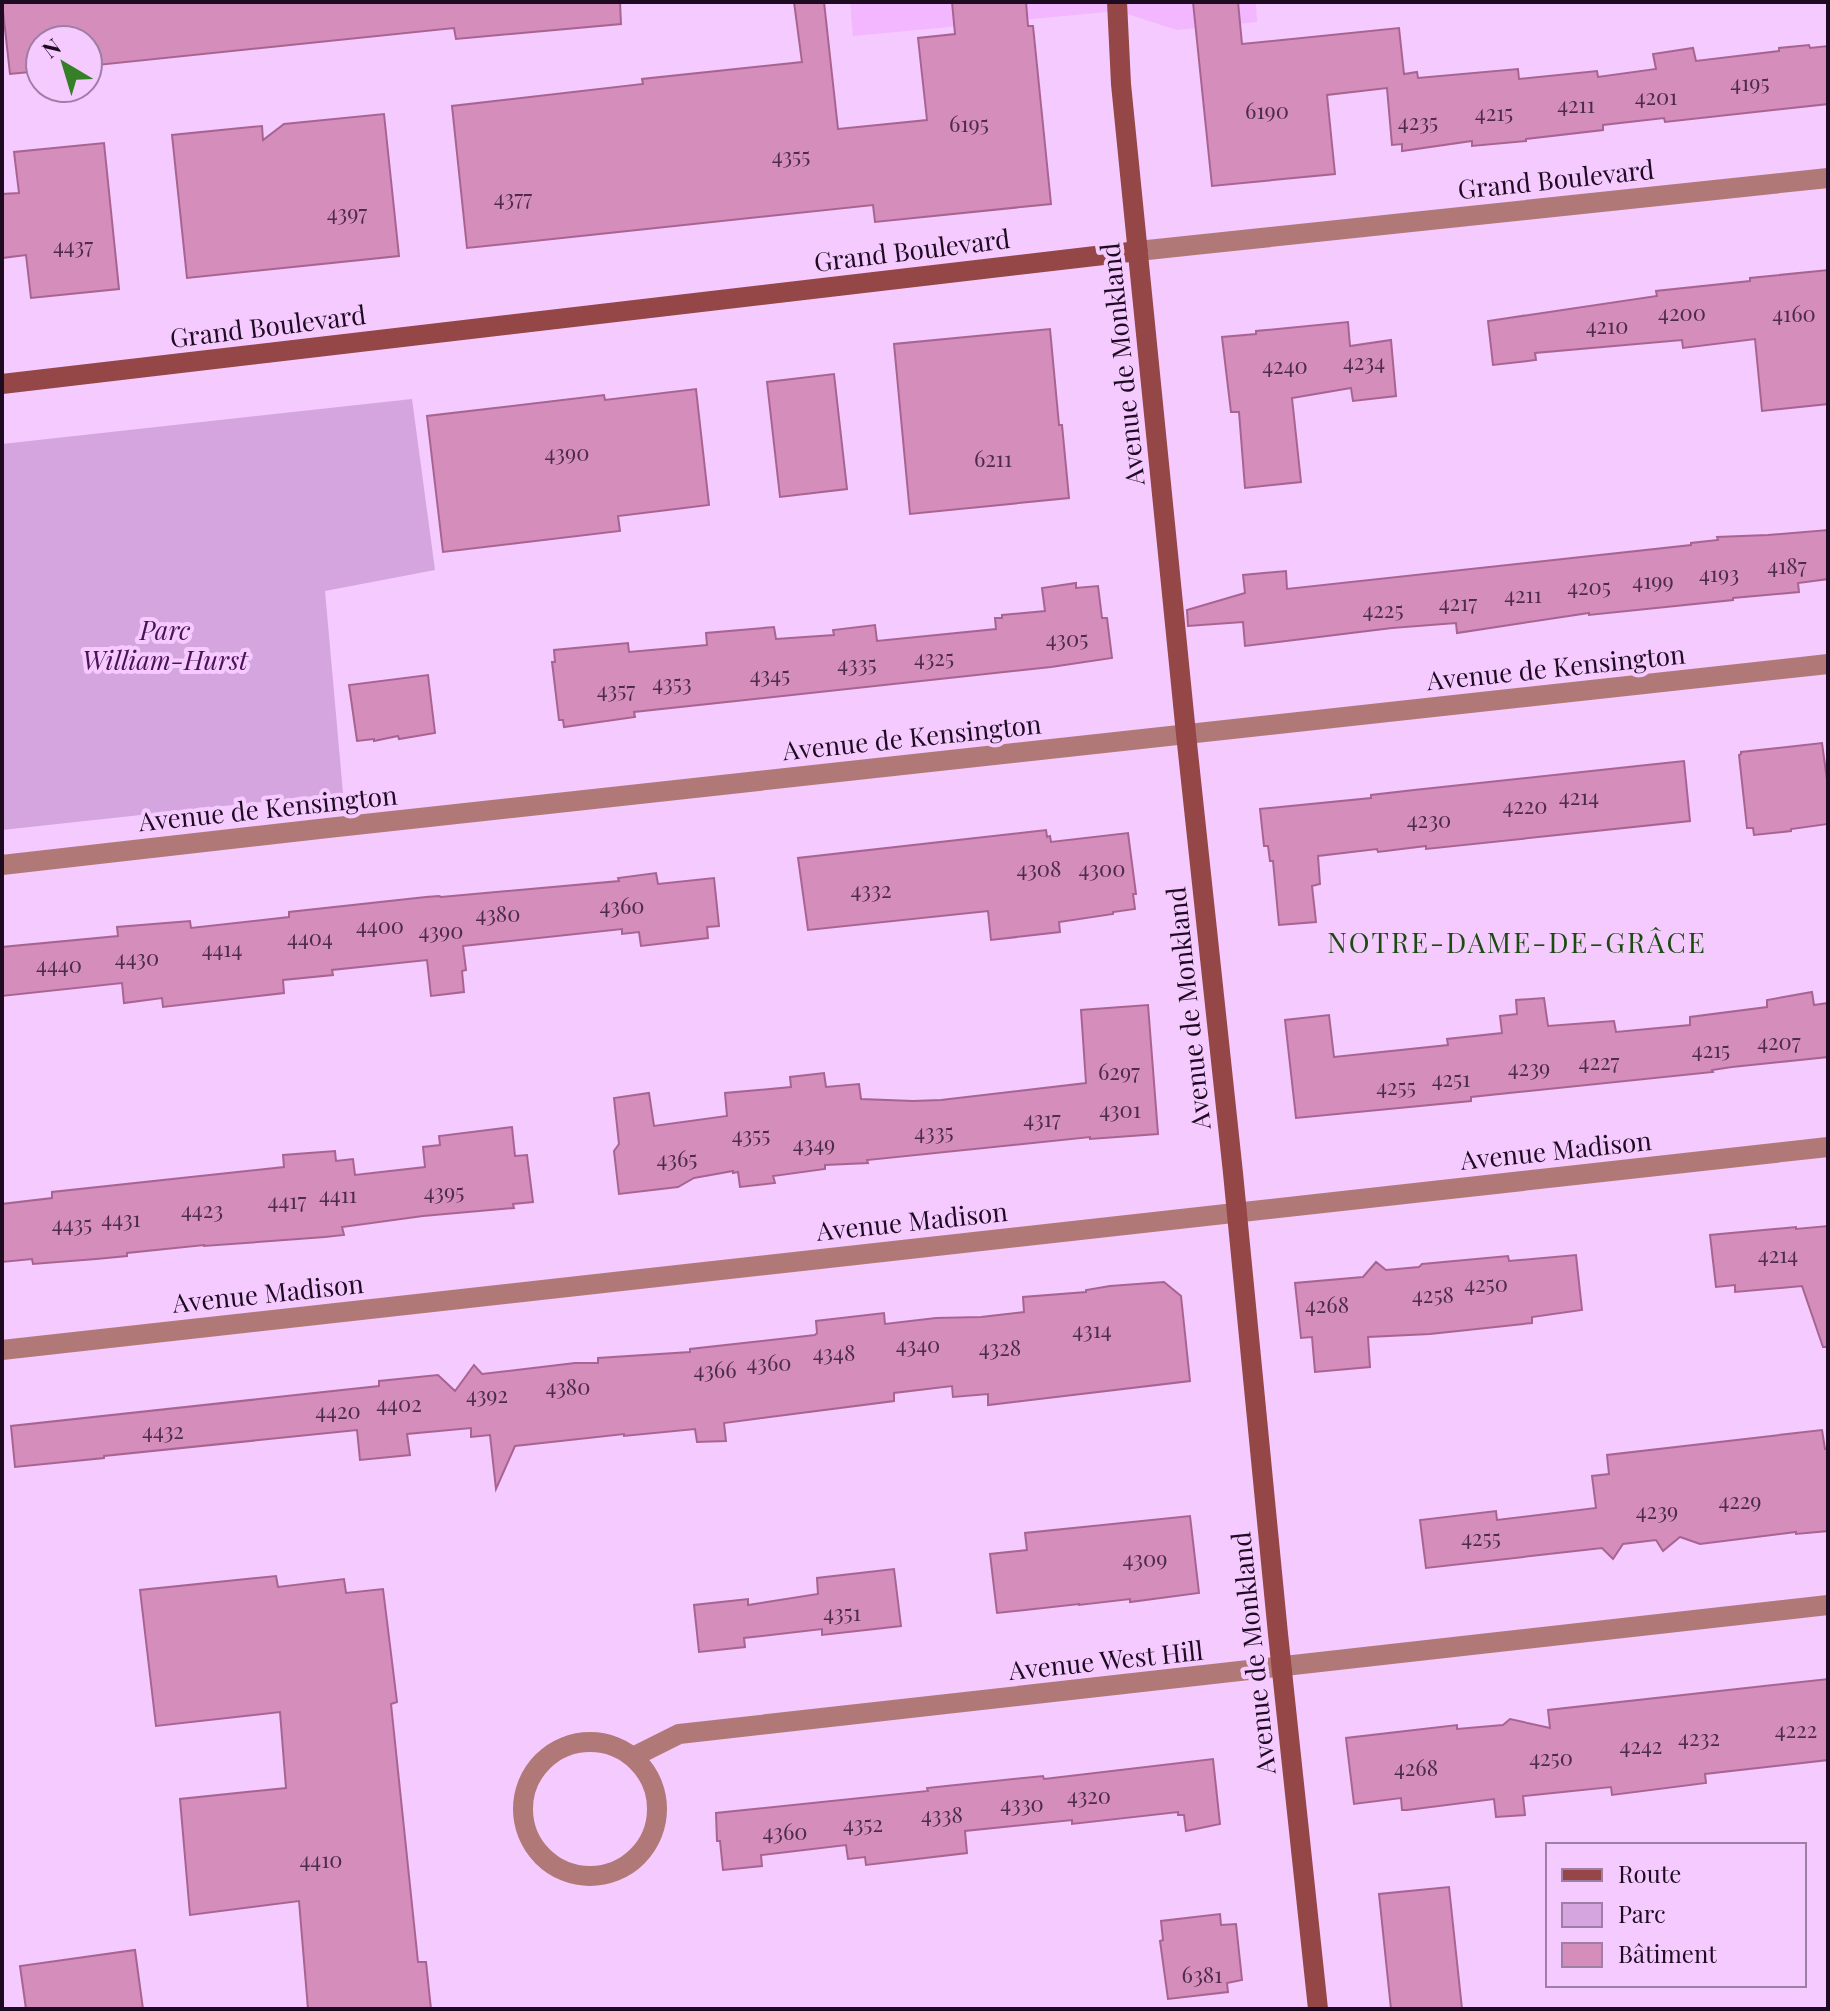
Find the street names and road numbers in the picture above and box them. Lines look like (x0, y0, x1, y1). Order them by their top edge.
street label: Grand Boulevard (1456, 151, 1656, 206)
street label: Grand Boulevard (812, 220, 1012, 279)
street label: Avenue de Monkland (1091, 241, 1152, 488)
street label: Grand Boulevard (168, 296, 368, 355)
street label: Avenue de Kensington (1424, 635, 1687, 698)
street label: Avenue de Kensington (780, 705, 1043, 768)
street label: Avenue de Kensington (136, 776, 399, 839)
street label: Avenue de Monkland (1157, 885, 1218, 1132)
street label: Avenue Madison (1458, 1122, 1654, 1177)
street label: Avenue Madison (814, 1193, 1010, 1248)
street label: Avenue Madison (170, 1265, 366, 1320)
street label: Avenue de Monkland (1222, 1530, 1283, 1777)
street label: Avenue West Hill (1006, 1632, 1205, 1687)

